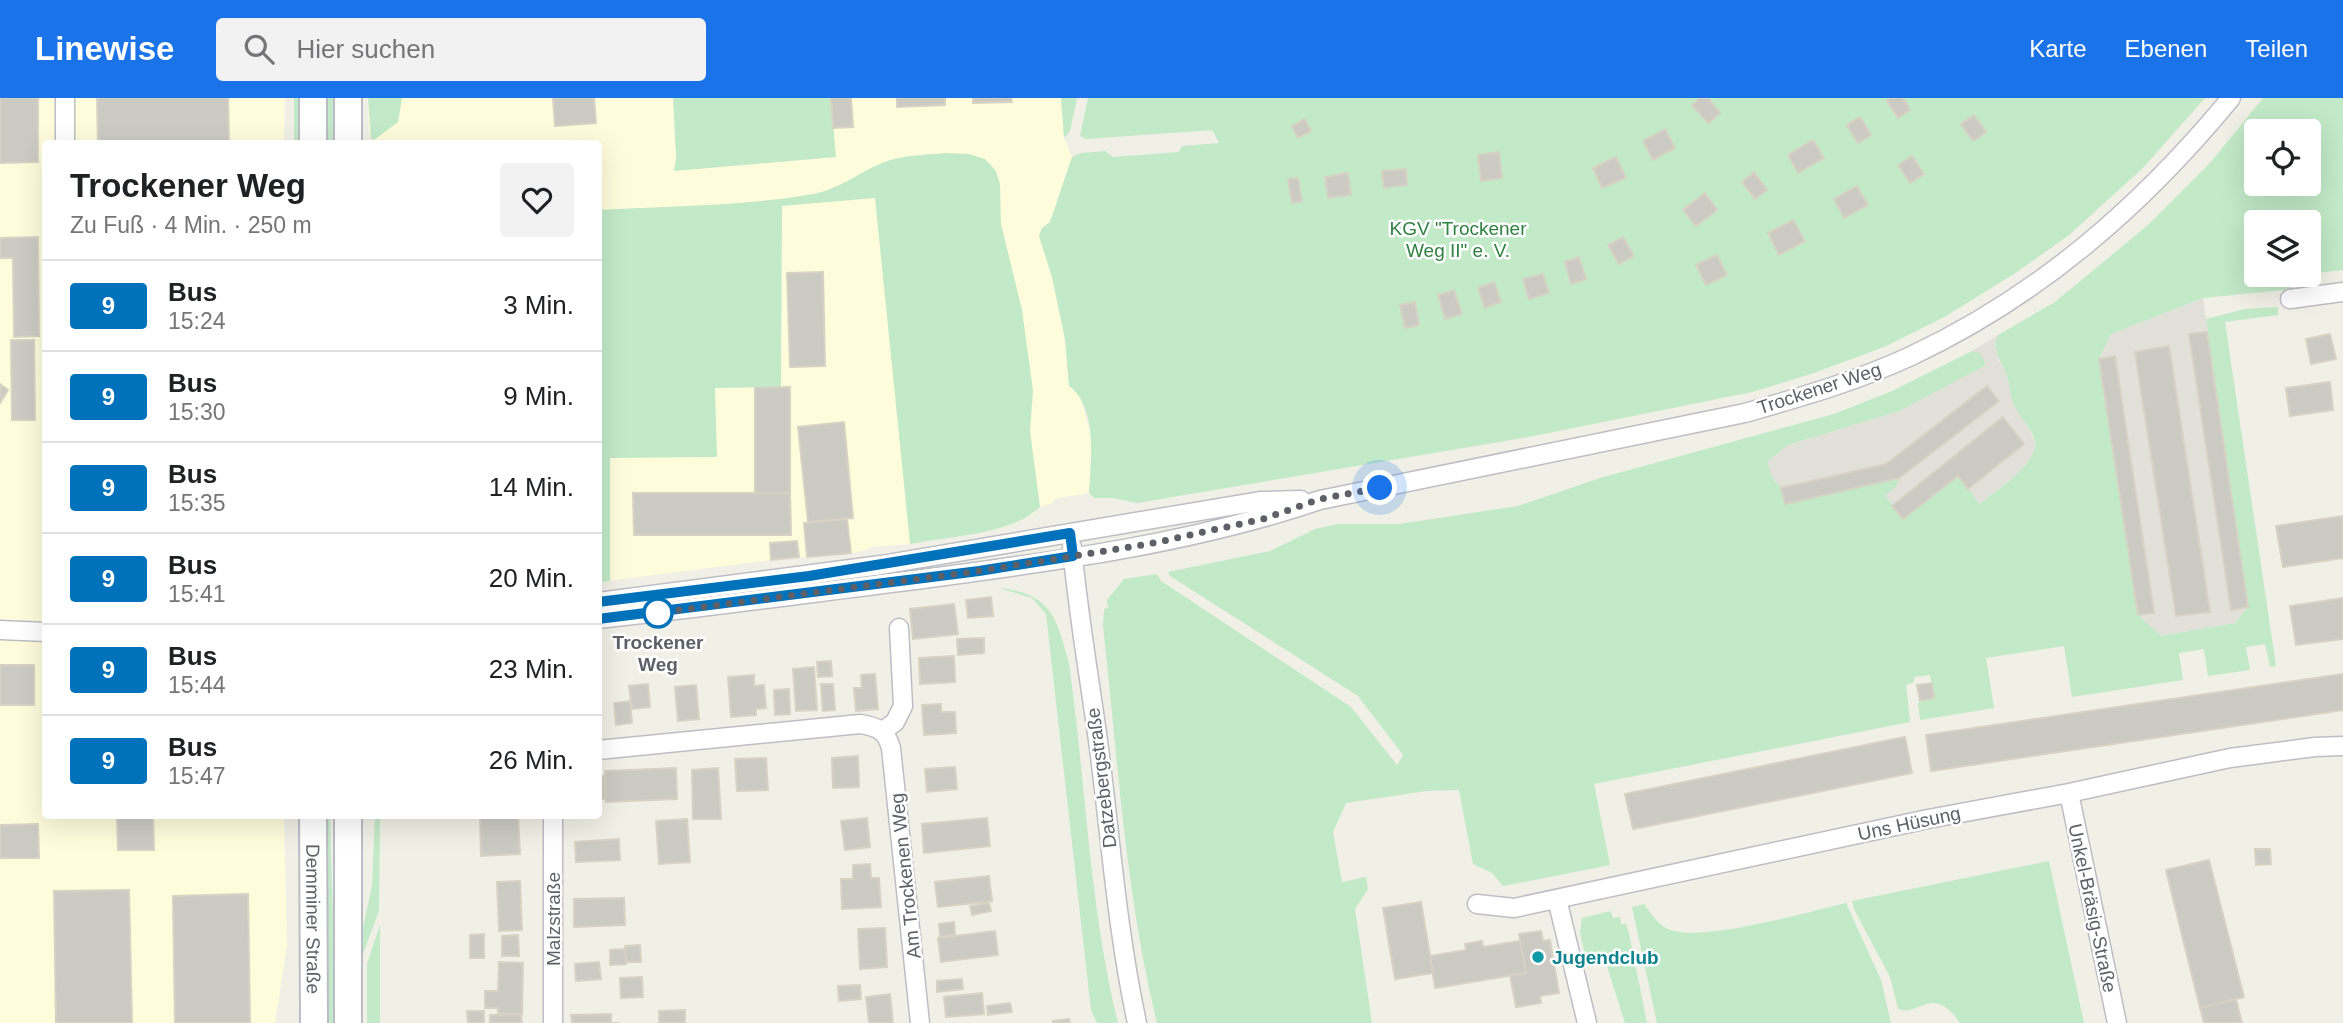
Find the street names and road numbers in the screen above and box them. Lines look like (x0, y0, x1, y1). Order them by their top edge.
street label: Trockener Weg (1755, 359, 1884, 418)
street label: Datzebergstraße (1082, 706, 1121, 849)
street label: Am Trockenen Weg (886, 792, 925, 960)
street label: Uns Hüsung (1856, 802, 1962, 845)
street label: Unkel-Bräsig-Straße (2064, 822, 2121, 994)
street label: Demminer Straße (302, 844, 324, 994)
street label: Malzstraße (543, 872, 564, 966)

